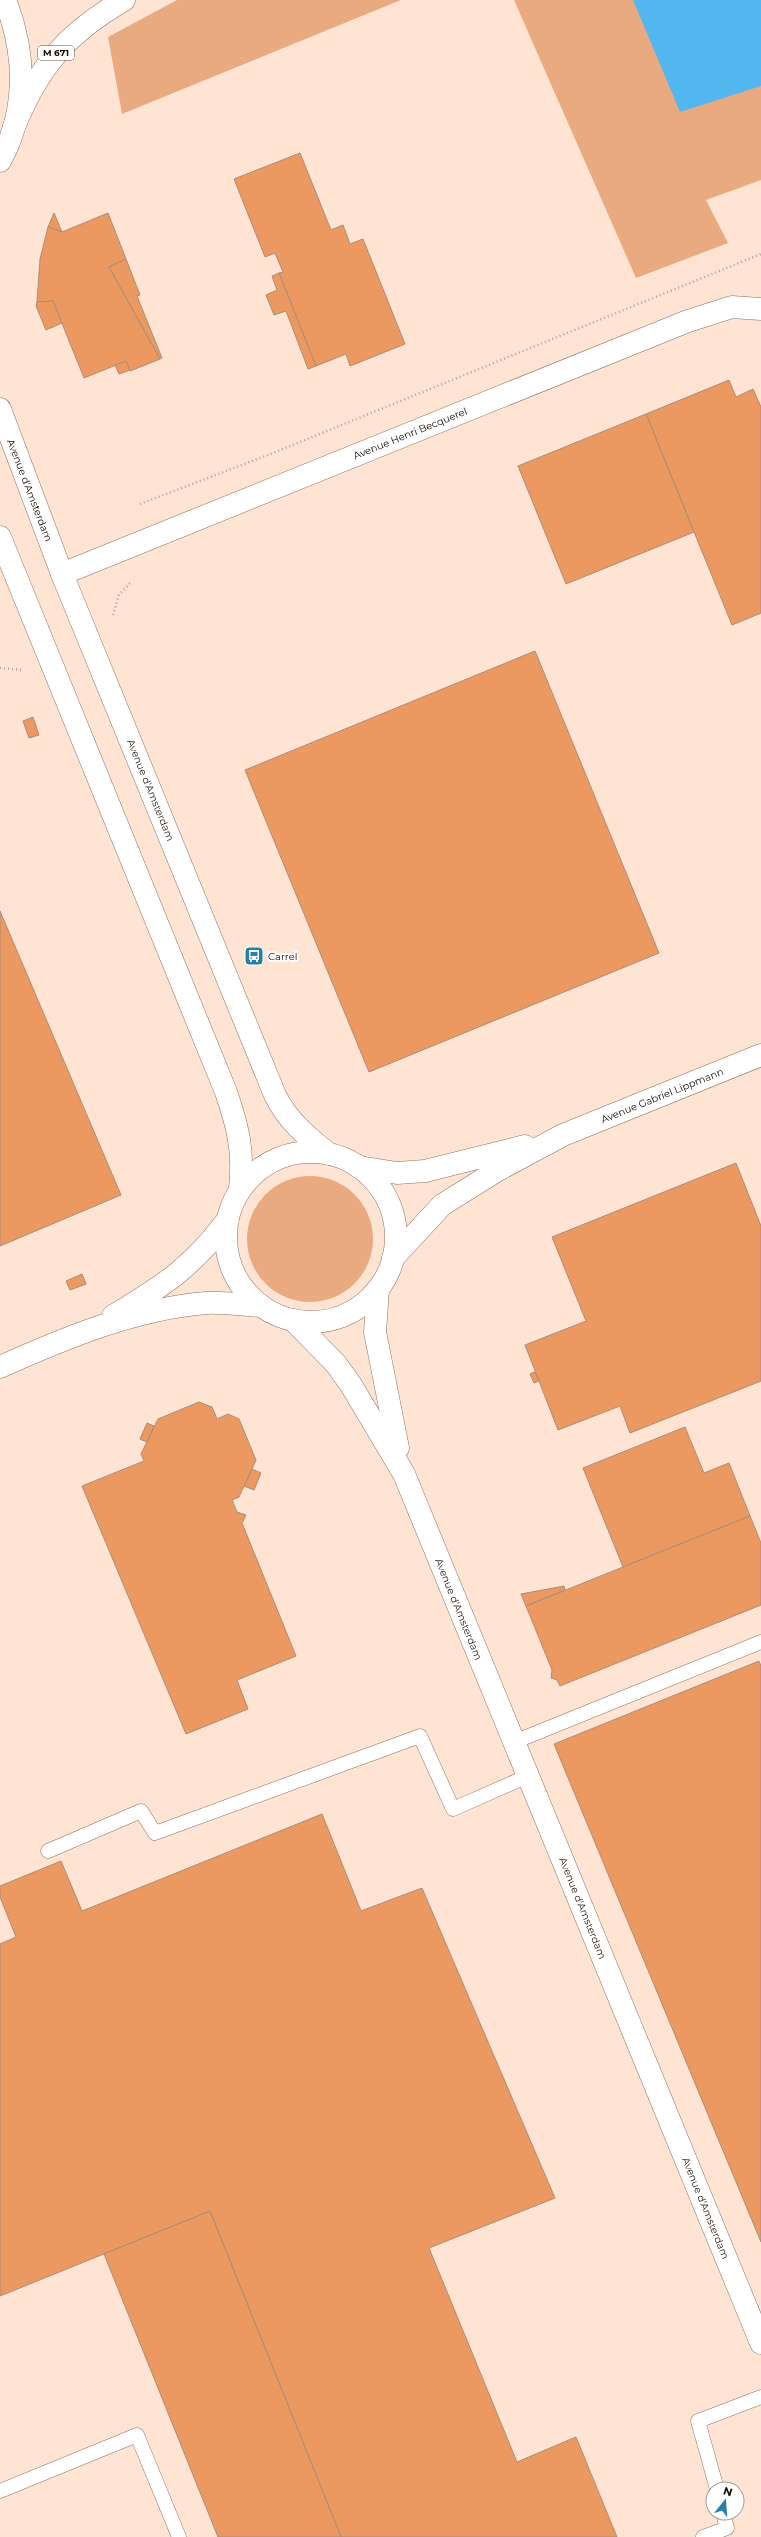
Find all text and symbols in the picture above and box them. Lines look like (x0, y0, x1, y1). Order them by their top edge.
road number: M 671 (38, 46, 74, 60)
street label: Avenue Henri Becquerel (351, 405, 469, 462)
street label: Avenue d'Amsterdam (4, 437, 55, 543)
street label: Avenue d'Amsterdam (124, 737, 177, 843)
bus stop icon: Carrel (243, 945, 265, 967)
place label: Carrel (268, 950, 297, 963)
street label: Avenue Gabriel Lippmann (599, 1065, 725, 1126)
street label: Avenue d'Amsterdam (432, 1556, 485, 1662)
street label: Avenue d'Amsterdam (556, 1855, 609, 1961)
street label: Avenue d'Amsterdam (679, 2155, 732, 2261)
north arrow (705, 2481, 745, 2521)
text: N (722, 2483, 734, 2499)

